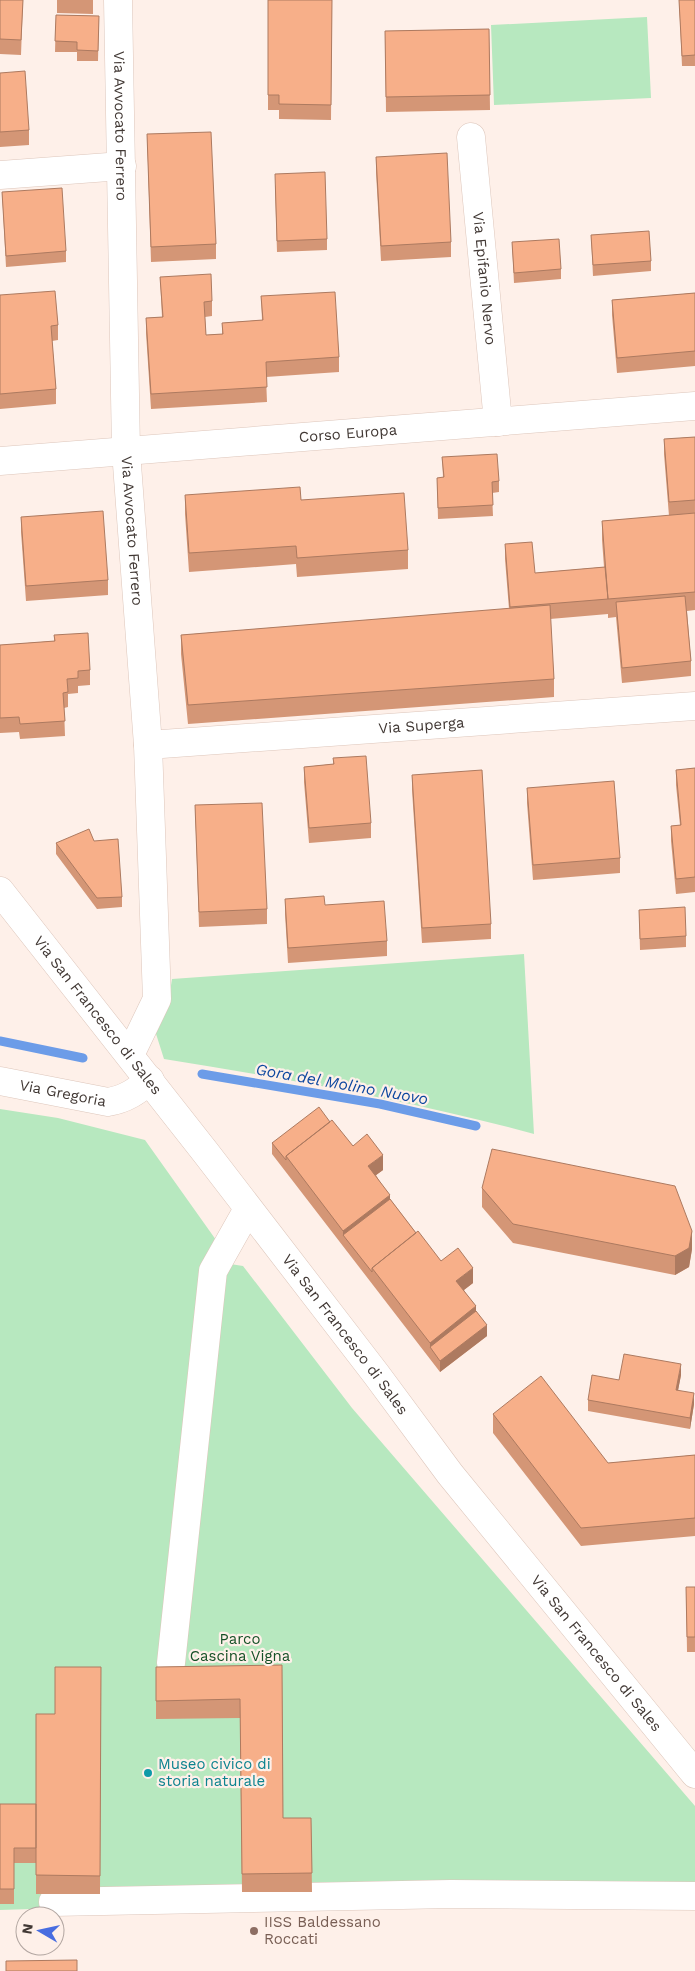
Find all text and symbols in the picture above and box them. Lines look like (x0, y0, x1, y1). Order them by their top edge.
street label: Via Avvocato Ferrero (110, 51, 131, 201)
street label: Via Epifanio Nervo (469, 211, 500, 346)
street label: Corso Europa (298, 421, 398, 446)
street label: Via Avvocato Ferrero (117, 455, 147, 606)
street label: Via Superga (378, 713, 465, 738)
street label: Via San Francesco di Sales (30, 932, 166, 1098)
water label: Gora del Molino Nuovo (254, 1059, 430, 1109)
street label: Via Gregoria (18, 1076, 108, 1111)
street label: Via San Francesco di Sales (278, 1251, 412, 1418)
street label: Via San Francesco di Sales (527, 1571, 666, 1735)
park label: Parco Cascina Vigna (190, 1630, 291, 1665)
place label: Museo civico di storia naturale (158, 1755, 271, 1790)
marker: Museo civico di storia naturale (142, 1767, 154, 1779)
north arrow (15, 1906, 65, 1956)
place label: IISS Baldessano Roccati (264, 1913, 381, 1948)
text: N (18, 1923, 36, 1935)
marker: IISS Baldessano Roccati (248, 1925, 260, 1937)

